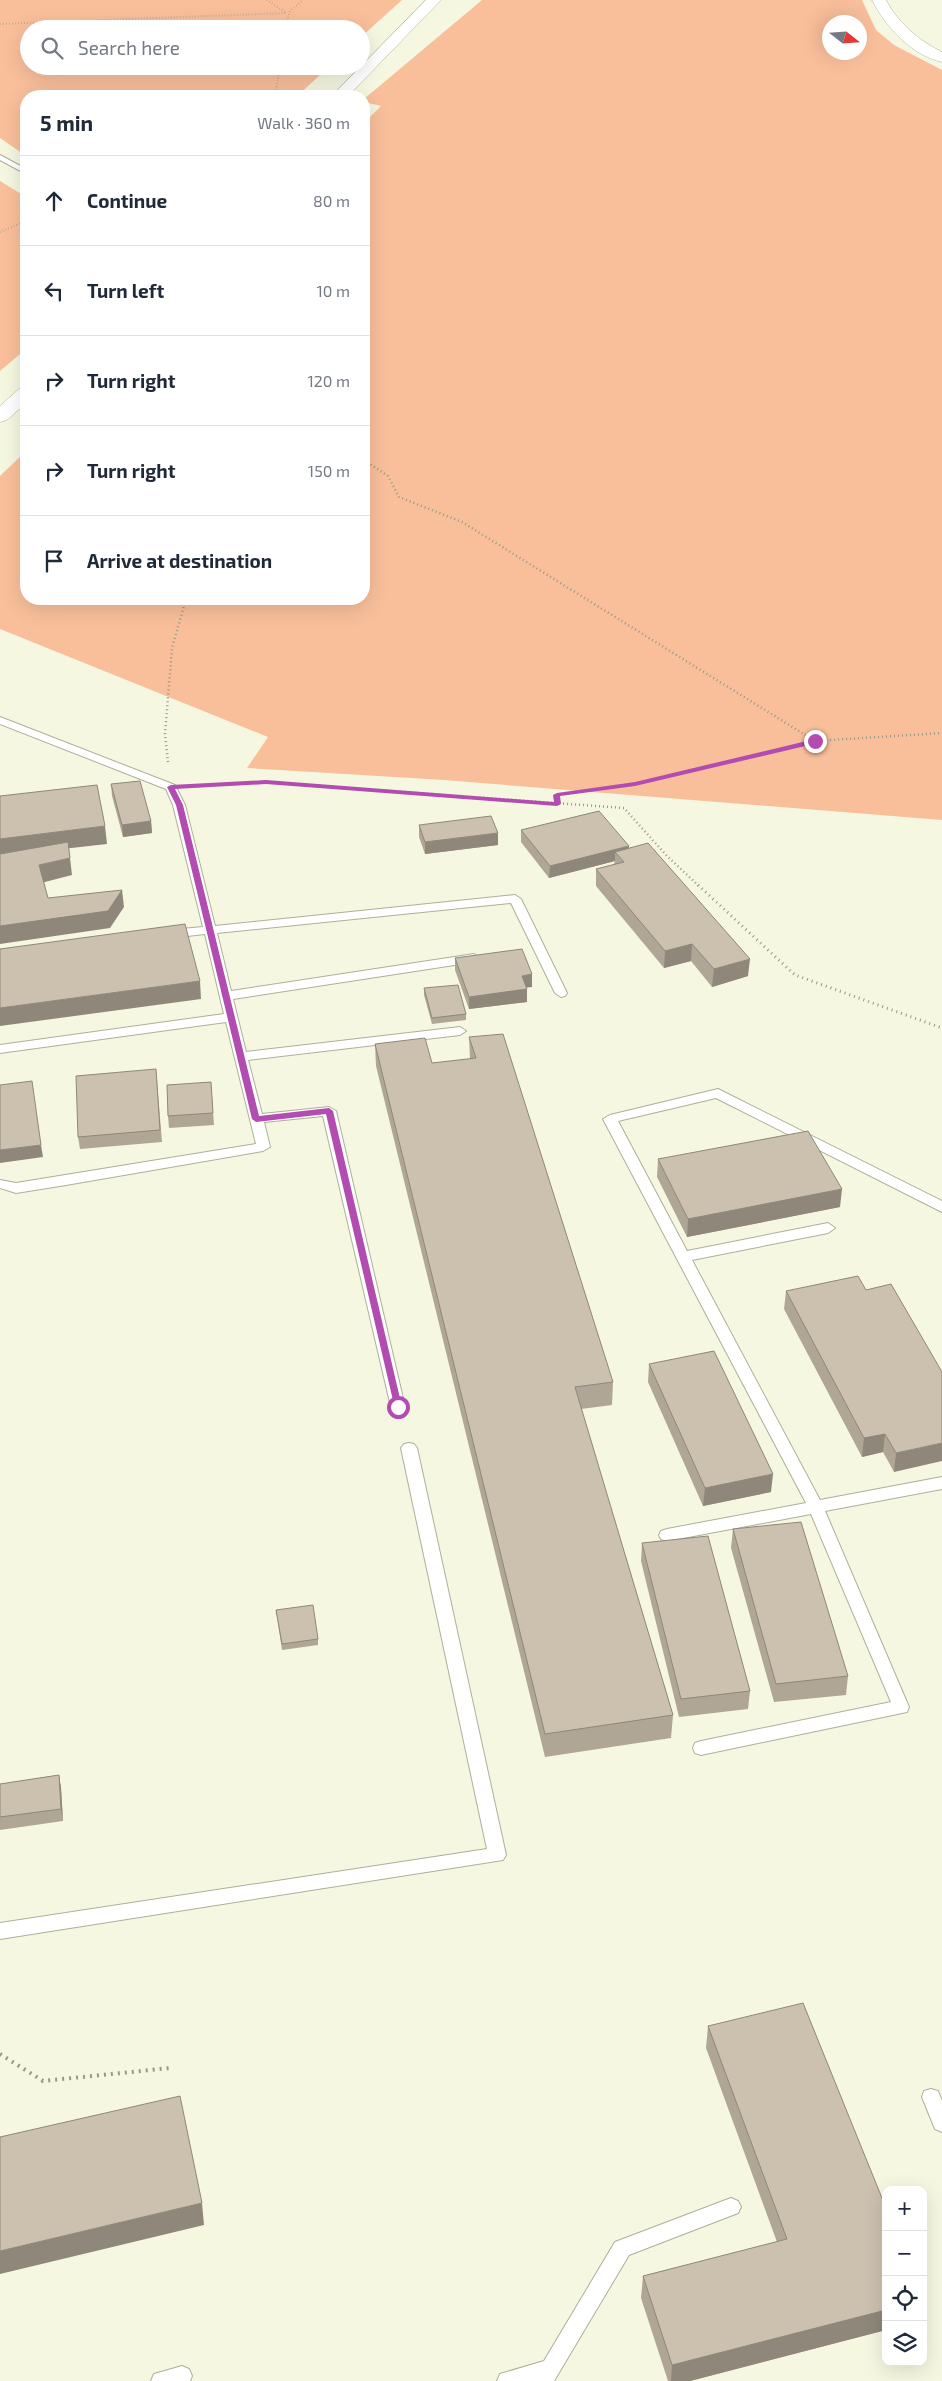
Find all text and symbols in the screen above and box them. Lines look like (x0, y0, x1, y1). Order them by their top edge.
north arrow (822, 15, 867, 60)
search box (20, 20, 370, 75)
icon: search (38, 34, 66, 62)
text: Search here (78, 36, 180, 59)
text: 5 min (40, 110, 93, 135)
text: Walk · 360 m (257, 113, 350, 132)
icon: ahead (40, 187, 68, 215)
text: Continue (87, 189, 167, 212)
text: 80 m (313, 191, 350, 210)
icon: left (40, 277, 68, 305)
text: Turn left (87, 279, 164, 302)
text: 10 m (316, 281, 350, 300)
icon: right (40, 367, 68, 395)
text: Turn right (87, 369, 175, 392)
text: 120 m (307, 371, 350, 390)
icon: right (40, 457, 68, 485)
text: Turn right (87, 459, 175, 482)
text: 150 m (308, 461, 350, 480)
icon: arrive (40, 547, 68, 575)
text: Arrive at destination (87, 549, 272, 572)
route end (804, 730, 827, 753)
route start (387, 1396, 410, 1419)
map controls (882, 2186, 927, 2366)
button: + (882, 2186, 927, 2231)
button: − (882, 2231, 927, 2276)
button: locate (882, 2276, 927, 2321)
button: layers (882, 2321, 927, 2366)

